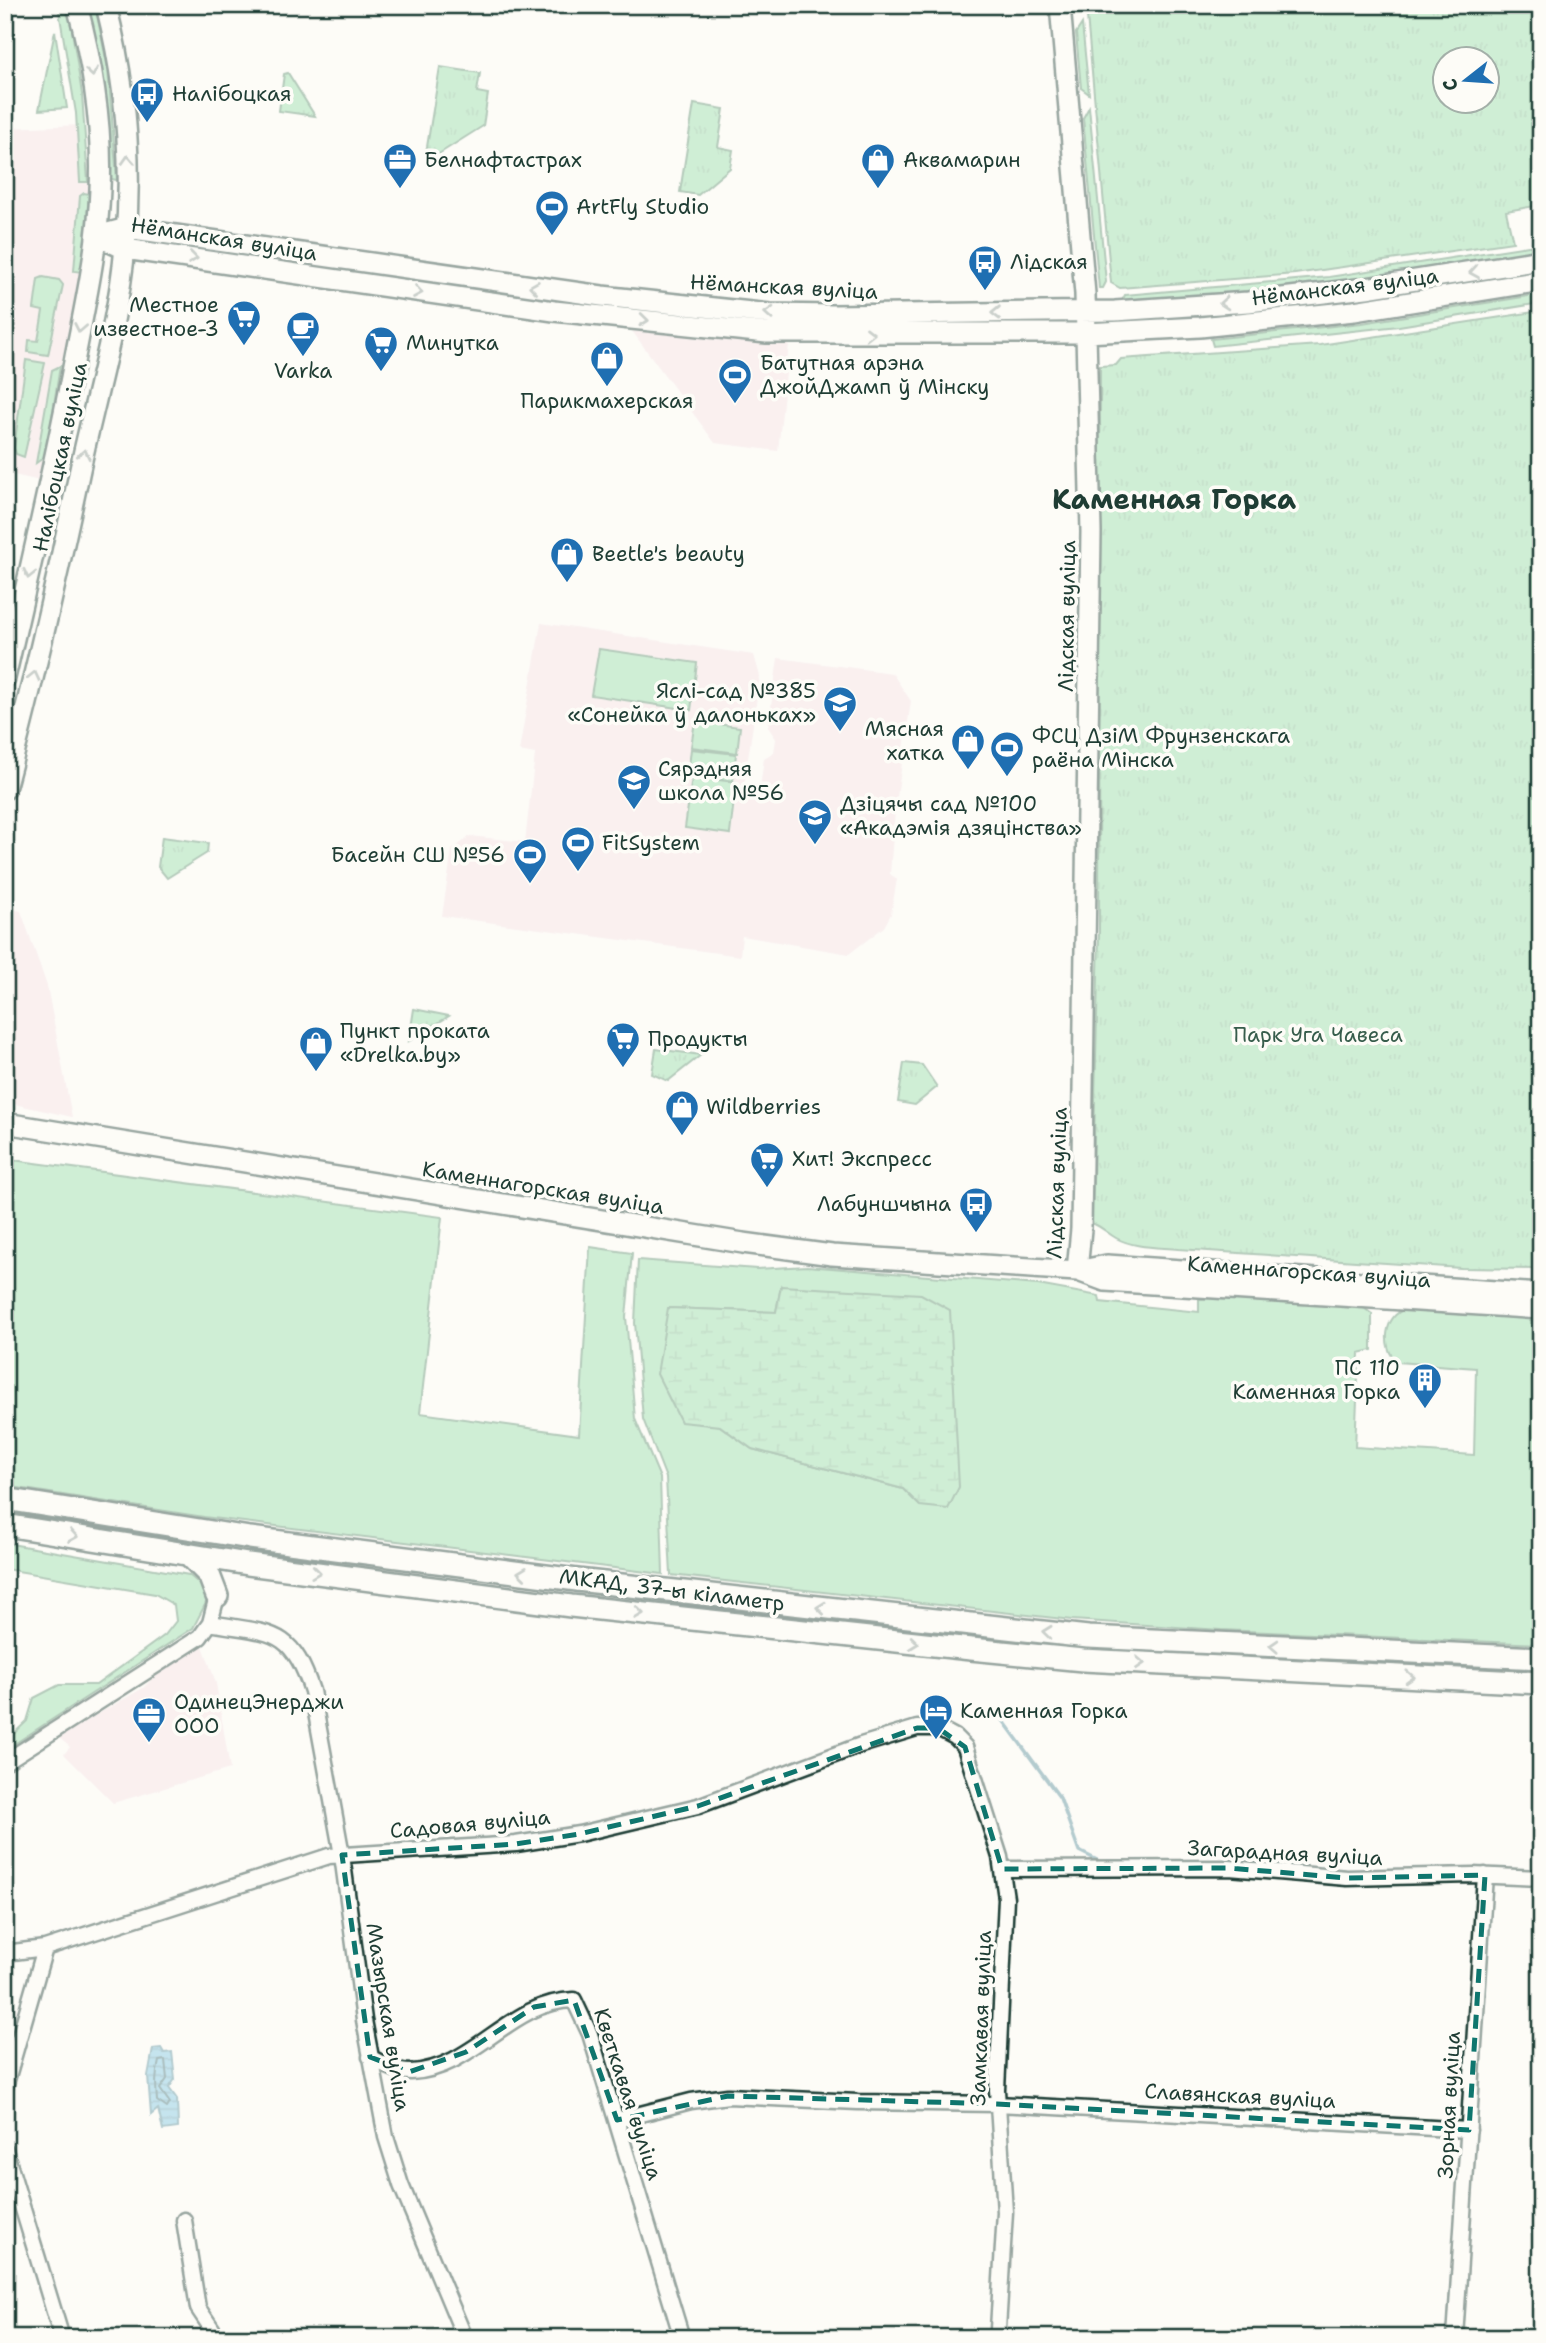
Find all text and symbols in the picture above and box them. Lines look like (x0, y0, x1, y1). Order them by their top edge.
north arrow (1430, 46, 1500, 116)
one-way arrow (84, 66, 99, 78)
bus stop icon: Налібоцкая (128, 75, 166, 124)
text: С (1437, 76, 1464, 94)
place label: Налібоцкая (172, 80, 292, 108)
office icon: Белнафтастрах (381, 141, 419, 190)
shop icon: Аквамарин (859, 141, 897, 190)
place label: Белнафтастрах (424, 146, 582, 174)
place label: Аквамарин (903, 146, 1021, 174)
one-way arrow (120, 154, 135, 165)
sports icon: ArtFly Studio (533, 188, 571, 237)
place label: ArtFly Studio (576, 193, 709, 221)
street label: Нёманская вуліца (129, 210, 319, 268)
bus stop icon: Лідская (966, 243, 1004, 292)
place label: Лідская (1010, 248, 1088, 276)
one-way arrow (187, 251, 199, 266)
street label: Нёманская вуліца (1250, 262, 1440, 312)
one-way arrow (1468, 264, 1479, 279)
street label: Нёманская вуліца (689, 268, 879, 306)
one-way arrow (528, 280, 540, 295)
one-way arrow (412, 284, 424, 299)
place label: Местное известное-3 (93, 291, 219, 343)
one-way arrow (1218, 295, 1229, 310)
supermarket icon: Местное известное-3 (225, 298, 263, 347)
one-way arrow (763, 306, 774, 321)
one-way arrow (991, 306, 1002, 321)
cafe icon: Varka (284, 309, 322, 358)
one-way arrow (638, 312, 649, 327)
one-way arrow (74, 322, 89, 334)
supermarket icon: Минутка (362, 324, 400, 373)
one-way arrow (866, 326, 876, 342)
place label: Минутка (406, 329, 499, 357)
shop icon: Парикмахерская (588, 339, 626, 388)
place label: Батутная арэна ДжойДжамп ў Мінску (760, 349, 989, 401)
sports icon: Батутная арэна ДжойДжамп ў Мінску (716, 356, 754, 405)
place label: Varka (274, 357, 332, 385)
street label: Налібоцкая вуліца (26, 360, 94, 554)
place label: Парикмахерская (521, 387, 694, 415)
one-way arrow (75, 448, 90, 460)
district label: Каменная Горка (1052, 480, 1296, 518)
shop icon: Beetle's beauty (548, 535, 586, 584)
place label: Beetle's beauty (592, 540, 745, 568)
street label: Лідская вуліца (1052, 540, 1082, 692)
one-way arrow (23, 568, 37, 580)
one-way arrow (25, 670, 40, 682)
place label: Яслі-сад №385 «Сонейка ў далоньках» (567, 677, 816, 729)
school or university icon: Яслі-сад №385 «Сонейка ў далоньках» (821, 684, 859, 733)
place label: Мясная хатка (865, 715, 944, 767)
shop icon: Мясная хатка (949, 722, 987, 771)
place label: ФСЦ ДзіМ Фрунзенскага раёна Мінска (1032, 722, 1290, 774)
sports icon: ФСЦ ДзіМ Фрунзенскага раёна Мінска (988, 729, 1026, 778)
place label: Сярэдняя школа №56 (658, 755, 784, 807)
school or university icon: Сярэдняя школа №56 (615, 762, 653, 811)
place label: Дзіцячы сад №100 «Акадэмія дзяцінства» (840, 790, 1082, 842)
school or university icon: Дзіцячы сад №100 «Акадэмія дзяцінства» (796, 797, 834, 846)
sports icon: FitSystem (559, 824, 597, 873)
place label: FitSystem (602, 829, 700, 857)
sports icon: Басейн СШ №56 (511, 836, 549, 885)
place label: Басейн СШ №56 (331, 841, 505, 869)
place label: Пункт проката «Drelka.by» (340, 1017, 490, 1069)
supermarket icon: Продукты (604, 1020, 642, 1069)
park label: Парк Уга Чавеса (1233, 1021, 1403, 1049)
shop icon: Пункт проката «Drelka.by» (297, 1024, 335, 1073)
place label: Продукты (648, 1025, 748, 1053)
shop icon: Wildberries (663, 1088, 701, 1137)
place label: Wildberries (706, 1093, 821, 1121)
street label: Лідская вуліца (1040, 1107, 1074, 1259)
supermarket icon: Хит! Экспресс (748, 1140, 786, 1189)
place label: Хит! Экспресс (792, 1145, 932, 1173)
street label: Каменнагорская вуліца (420, 1155, 666, 1221)
bus stop icon: Лабуншчына (957, 1185, 995, 1234)
place label: Лабуншчына (817, 1190, 951, 1218)
street label: Каменнагорская вуліца (1186, 1250, 1432, 1294)
place label: ПС 110 Каменная Горка (1233, 1354, 1400, 1406)
building icon: ПС 110 Каменная Горка (1406, 1361, 1444, 1410)
one-way arrow (67, 1528, 79, 1543)
street label: МКАД, 37-ы кіламетр (558, 1562, 786, 1618)
one-way arrow (310, 1565, 321, 1580)
one-way arrow (516, 1565, 528, 1580)
one-way arrow (815, 1600, 827, 1615)
one-way arrow (633, 1606, 645, 1621)
one-way arrow (1042, 1625, 1053, 1640)
one-way arrow (908, 1636, 919, 1651)
one-way arrow (1269, 1639, 1280, 1654)
one-way arrow (1135, 1655, 1146, 1670)
one-way arrow (1404, 1670, 1415, 1685)
place label: ОдинецЭнерджи ООО (174, 1688, 344, 1740)
hotel icon: Каменная Горка (917, 1692, 955, 1741)
office icon: ОдинецЭнерджи ООО (130, 1695, 168, 1744)
place label: Каменная Горка (960, 1697, 1127, 1725)
street label: Садовая вуліца (389, 1803, 551, 1845)
street label: Загарадная вуліца (1187, 1834, 1383, 1872)
street label: Мазырская вуліца (359, 1921, 417, 2113)
street label: Замкавая вуліца (964, 1930, 998, 2106)
street label: Кветкавая вуліца (587, 2004, 669, 2184)
street label: Зорная вуліца (1431, 2031, 1467, 2179)
street label: Славянская вуліца (1144, 2077, 1336, 2115)

